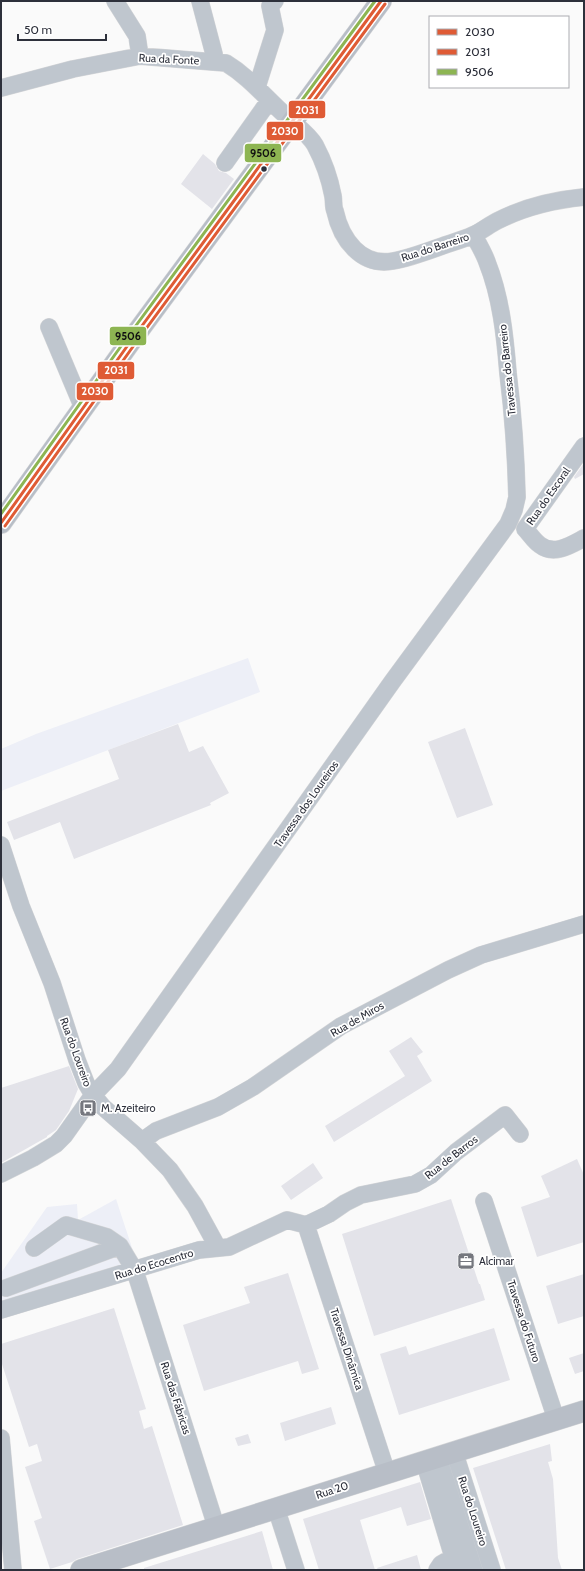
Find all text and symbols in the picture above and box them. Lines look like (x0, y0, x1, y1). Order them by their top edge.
scale bar (18, 16, 106, 42)
legend (429, 16, 569, 88)
text: 50 m (24, 22, 52, 37)
text: 2030 (465, 24, 495, 39)
text: 2031 (465, 44, 490, 59)
street label: Rua da Fonte (138, 50, 200, 68)
text: 9506 (465, 64, 494, 79)
line badge: 2031 (288, 100, 326, 119)
text: 2031 (295, 103, 319, 117)
line badge: 2030 (266, 121, 304, 141)
text: 2030 (271, 124, 299, 138)
line badge: 9506 (244, 143, 282, 163)
text: 9506 (250, 146, 276, 160)
unlabelled marker (259, 164, 269, 174)
street label: Rua do Barreiro (399, 229, 471, 265)
street label: Travessa do Barreiro (495, 324, 519, 416)
line badge: 9506 (109, 326, 147, 346)
text: 9506 (115, 329, 141, 343)
line badge: 2031 (97, 361, 135, 380)
text: 2031 (104, 363, 128, 377)
line badge: 2030 (76, 382, 114, 401)
text: 2030 (81, 384, 109, 398)
street label: Rua do Escoral (523, 464, 573, 528)
street label: Travessa dos Loureiros (271, 758, 341, 850)
street label: Rua de Miros (328, 998, 387, 1040)
street label: Rua do Loureiro (57, 1016, 95, 1088)
bus stop icon: M. Azeiteiro (78, 1098, 98, 1118)
place label: M. Azeiteiro (101, 1101, 156, 1115)
street label: Rua de Barros (422, 1132, 481, 1182)
street label: Rua do Ecocentro (113, 1245, 195, 1283)
office icon: Alcimar (456, 1251, 476, 1271)
place label: Alcimar (479, 1254, 514, 1268)
street label: Travessa do Futuro (504, 1278, 544, 1364)
street label: Travessa Dinâmica (327, 1306, 367, 1392)
street label: Rua das Fábricas (158, 1360, 194, 1437)
street label: Rua do Loureiro (455, 1474, 491, 1548)
street label: Rua 20 (314, 1478, 350, 1502)

